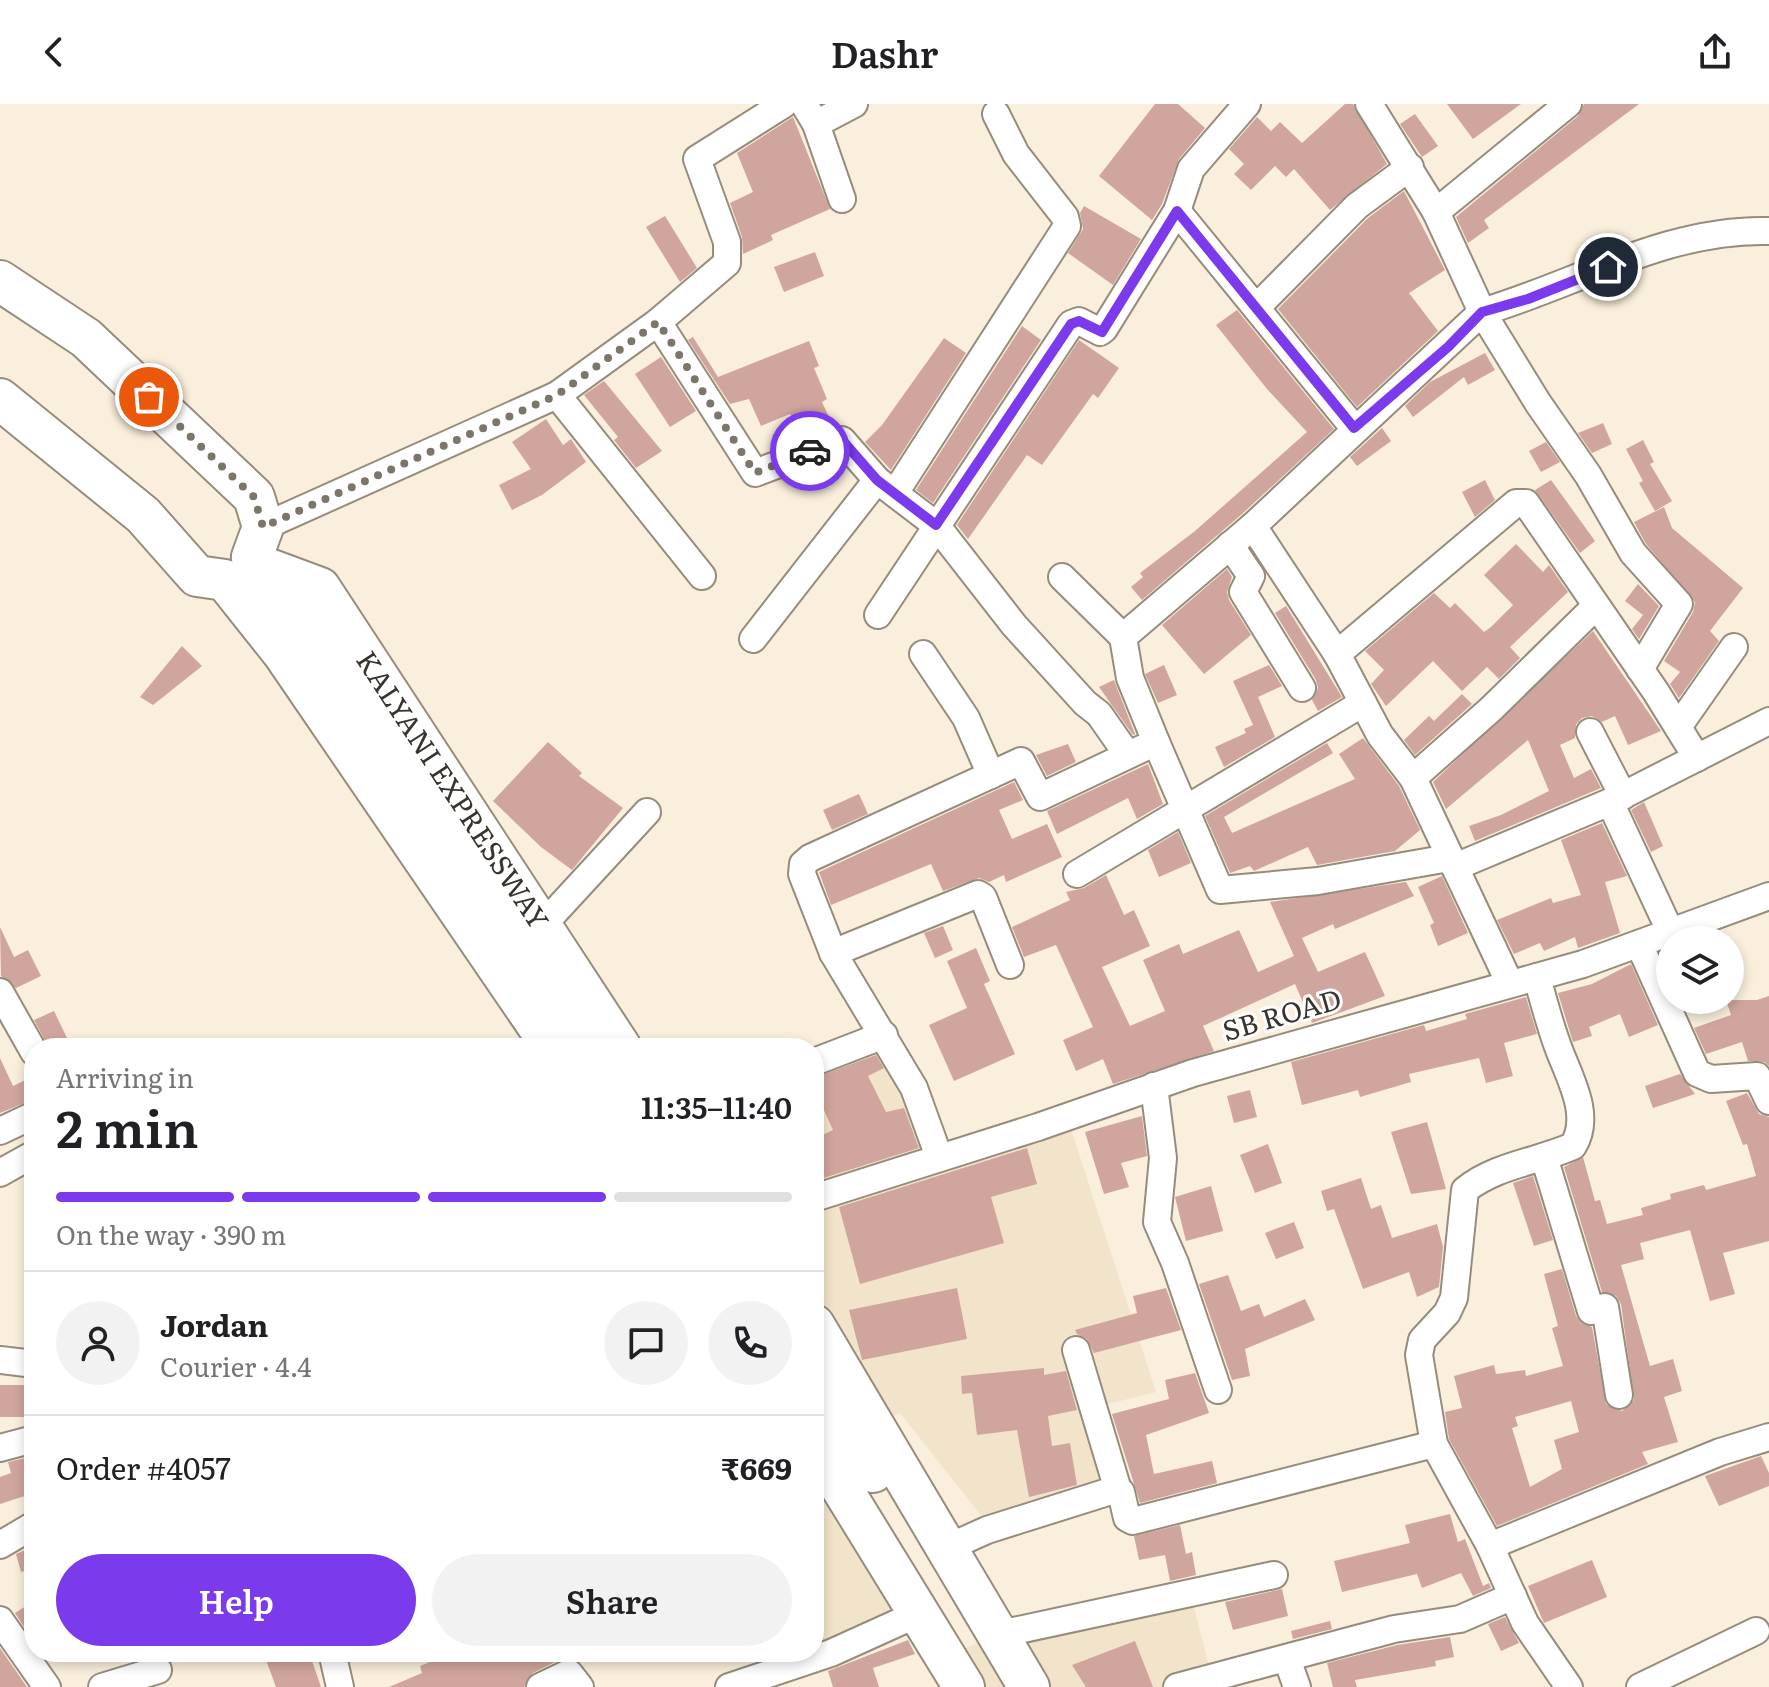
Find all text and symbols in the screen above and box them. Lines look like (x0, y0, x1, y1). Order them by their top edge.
text: Dashr (831, 26, 938, 79)
icon: back (32, 30, 76, 74)
icon: share (1693, 30, 1737, 74)
pin (1574, 233, 1642, 301)
icon: home (1586, 245, 1630, 289)
pin (115, 363, 183, 431)
icon: bag (127, 375, 171, 419)
courier (770, 411, 850, 491)
icon: car (788, 429, 832, 473)
street label: KALYANI EXPRESSWAY (347, 642, 561, 937)
map controls (1656, 926, 1744, 1014)
button: layers (1656, 926, 1744, 1014)
street label: SB ROAD (1217, 976, 1346, 1050)
text: Arriving in (56, 1057, 194, 1096)
text: 11:35–11:40 (641, 1084, 792, 1128)
text: 2 min (56, 1087, 199, 1164)
text: On the way · 390 m (56, 1214, 286, 1253)
button: person (56, 1301, 140, 1385)
button: chat (604, 1301, 688, 1385)
button: phone (708, 1301, 792, 1385)
text: Jordan (160, 1302, 268, 1346)
text: Courier · 4.4 (160, 1346, 312, 1385)
text: Order #4057 (56, 1445, 231, 1489)
text: ₹669 (721, 1445, 792, 1489)
button: Help (56, 1554, 416, 1646)
button: Share (432, 1554, 792, 1646)

